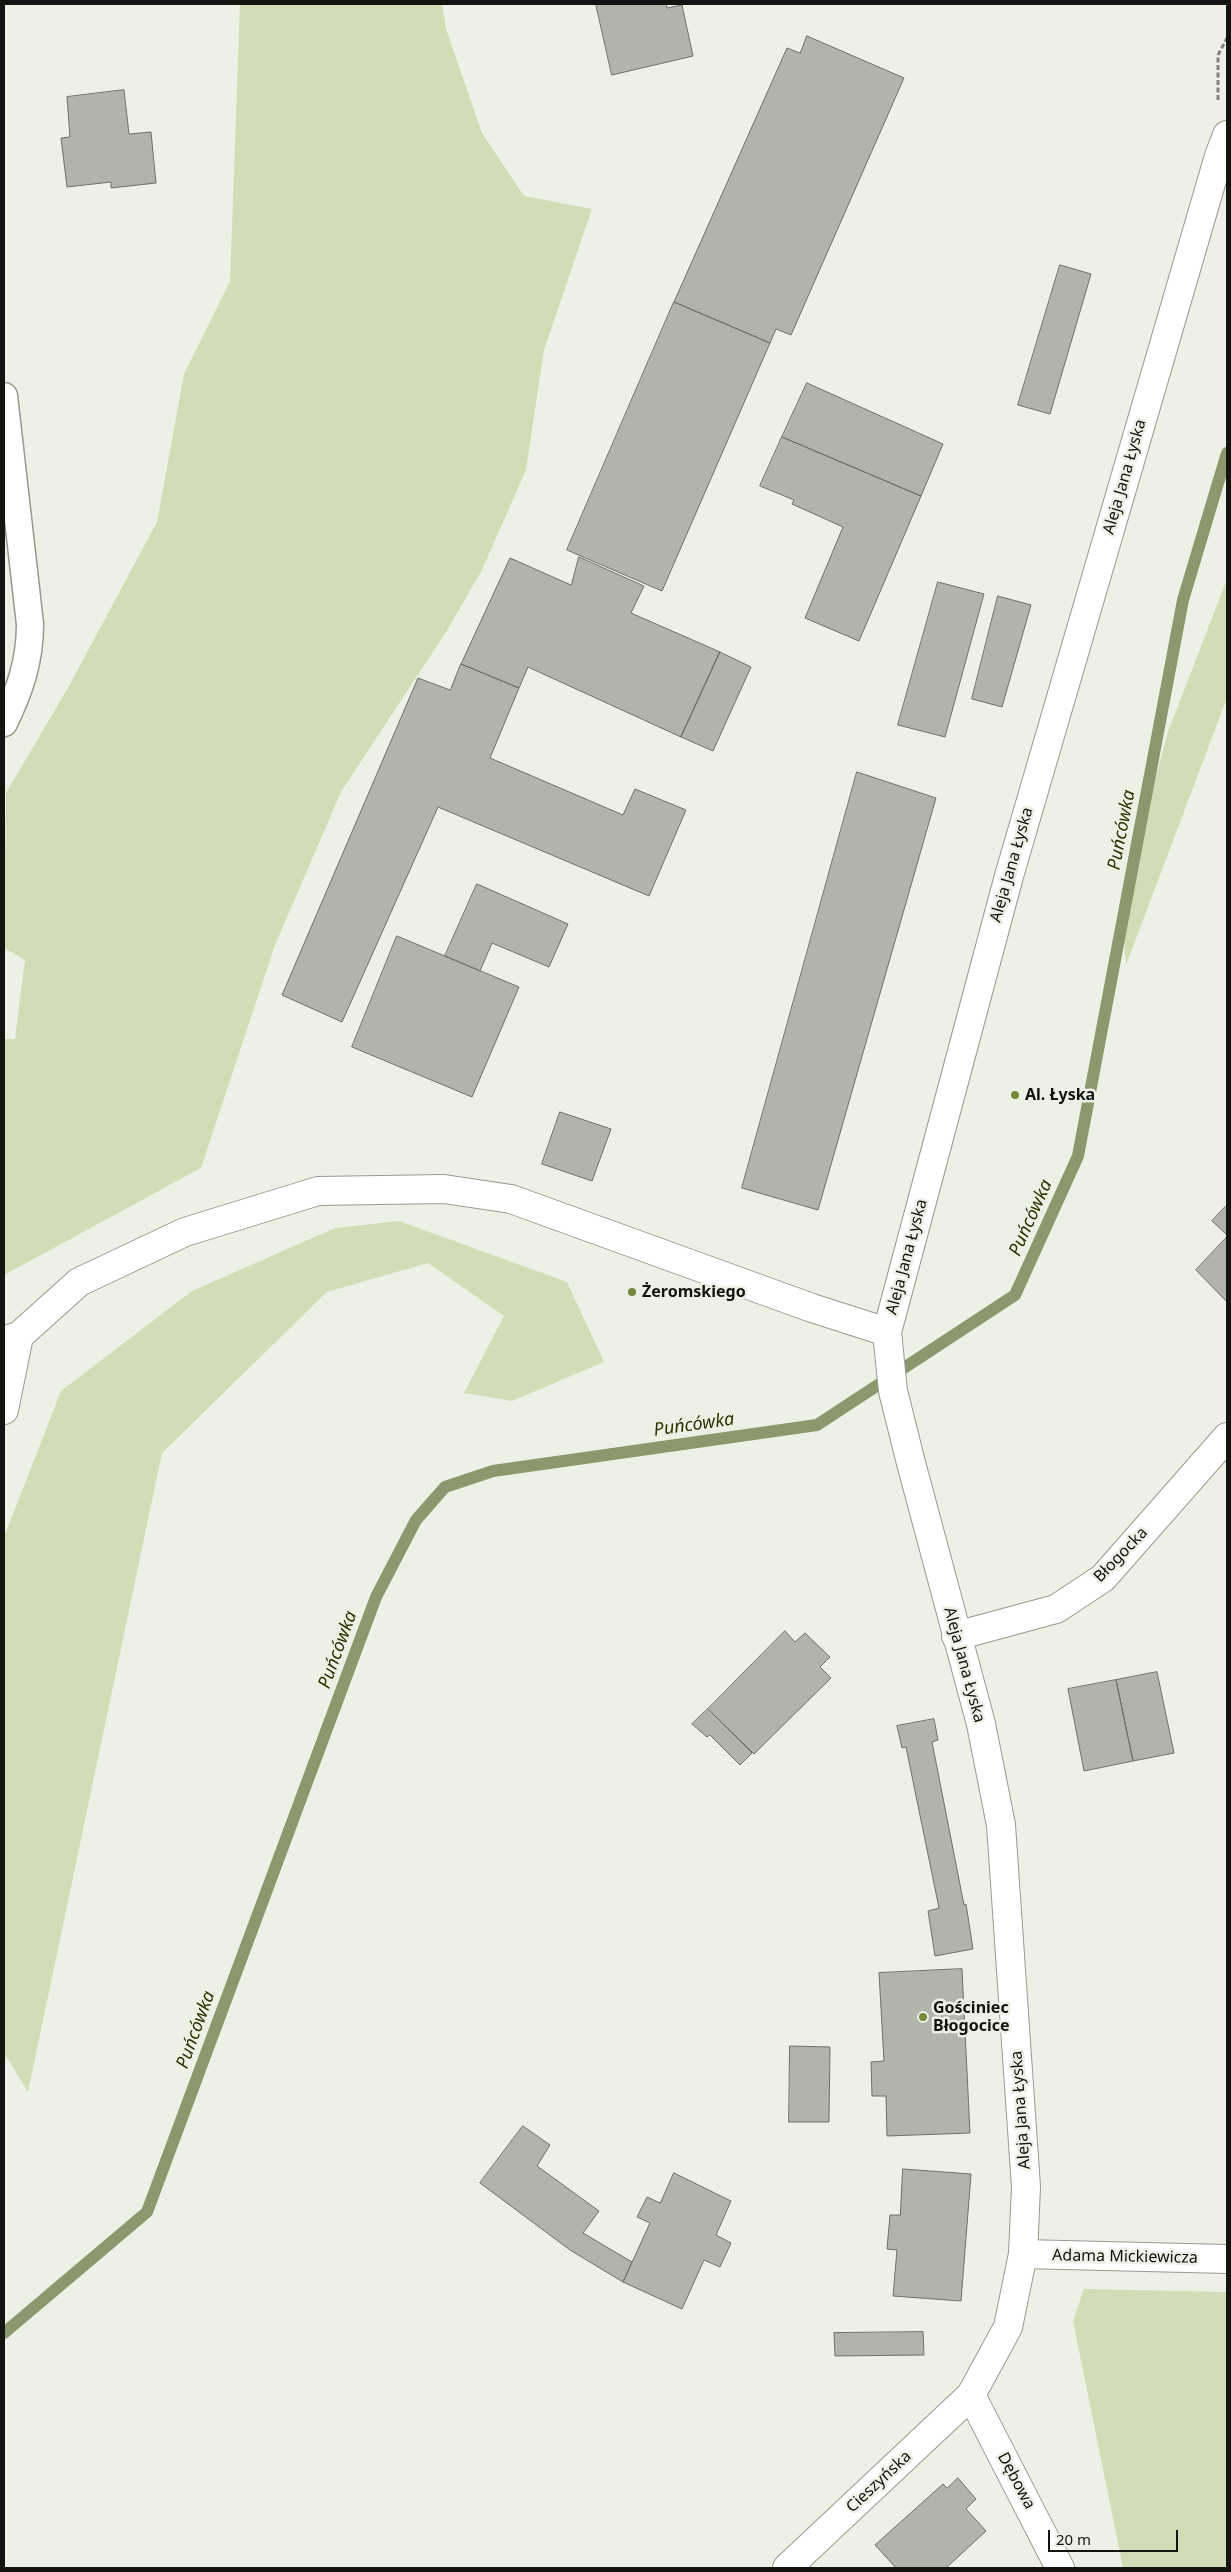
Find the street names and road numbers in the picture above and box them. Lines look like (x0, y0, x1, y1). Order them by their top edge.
street label: Aleja Jana Łyska (1099, 417, 1151, 537)
street label: Aleja Jana Łyska (986, 805, 1038, 925)
street label: Aleja Jana Łyska (882, 1197, 932, 1317)
street label: Błogocka (1090, 1524, 1152, 1586)
street label: Aleja Jana Łyska (939, 1605, 989, 1725)
street label: Aleja Jana Łyska (1007, 2050, 1035, 2170)
street label: Adama Mickiewicza (1052, 2246, 1198, 2268)
street label: Cieszyńska (843, 2447, 915, 2517)
street label: Dębowa (993, 2449, 1039, 2513)

